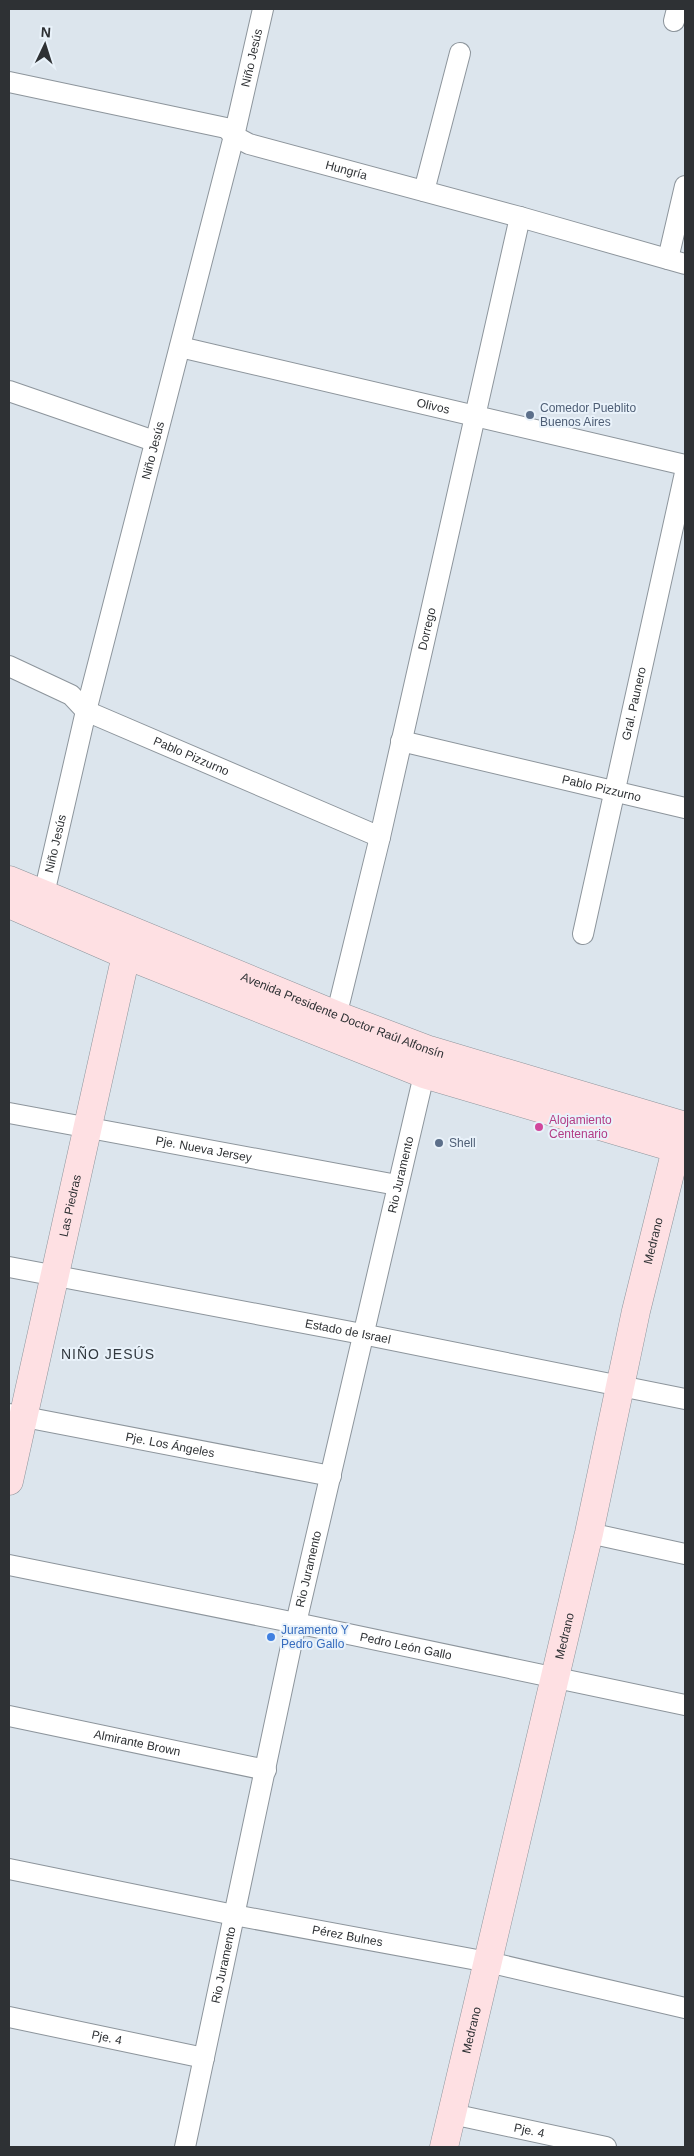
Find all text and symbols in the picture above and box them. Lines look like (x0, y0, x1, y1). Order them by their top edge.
north arrow (20, 20, 70, 70)
text: N (40, 24, 52, 40)
street label: Niño Jesús (238, 27, 265, 88)
street label: Hungría (324, 158, 369, 183)
street label: Olivos (415, 396, 451, 417)
place label: Comedor Pueblito Buenos Aires (540, 401, 636, 429)
marker: Comedor Pueblito Buenos Aires (524, 409, 536, 421)
street label: Niño Jesús (139, 420, 167, 481)
street label: Dorrego (415, 606, 439, 652)
street label: Gral. Paunero (619, 665, 649, 742)
street label: Pablo Pizzurno (151, 734, 232, 779)
street label: Pablo Pizzurno (561, 772, 643, 804)
street label: Niño Jesús (42, 813, 69, 874)
street label: Avenida Presidente Doctor Raúl Alfonsín (239, 970, 446, 1061)
place label: Alojamiento Centenario (549, 1113, 612, 1141)
marker: Alojamiento Centenario (533, 1121, 545, 1133)
street label: Pje. Nueva Jersey (154, 1133, 253, 1165)
street label: Rio Juramento (385, 1135, 416, 1214)
place label: Shell (449, 1136, 476, 1150)
marker: Shell (433, 1137, 445, 1149)
street label: Las Piedras (57, 1173, 84, 1238)
street label: Medrano (641, 1216, 666, 1266)
street label: Estado de Israel (304, 1316, 392, 1347)
district label: NIÑO JESÚS (61, 1346, 155, 1362)
street label: Pje. Los Ángeles (124, 1430, 216, 1460)
street label: Rio Juramento (293, 1529, 324, 1609)
street label: Medrano (552, 1611, 577, 1661)
place label: Juramento Y Pedro Gallo (281, 1623, 349, 1651)
street label: Pedro León Gallo (359, 1630, 453, 1663)
marker: Juramento Y Pedro Gallo (265, 1631, 277, 1643)
street label: Almirante Brown (93, 1727, 182, 1759)
street label: Pérez Bulnes (311, 1923, 384, 1949)
street label: Rio Juramento (209, 1925, 239, 2005)
street label: Medrano (459, 2005, 484, 2055)
street label: Pje. 4 (90, 2028, 124, 2048)
street label: Pje. 4 (513, 2120, 546, 2141)

